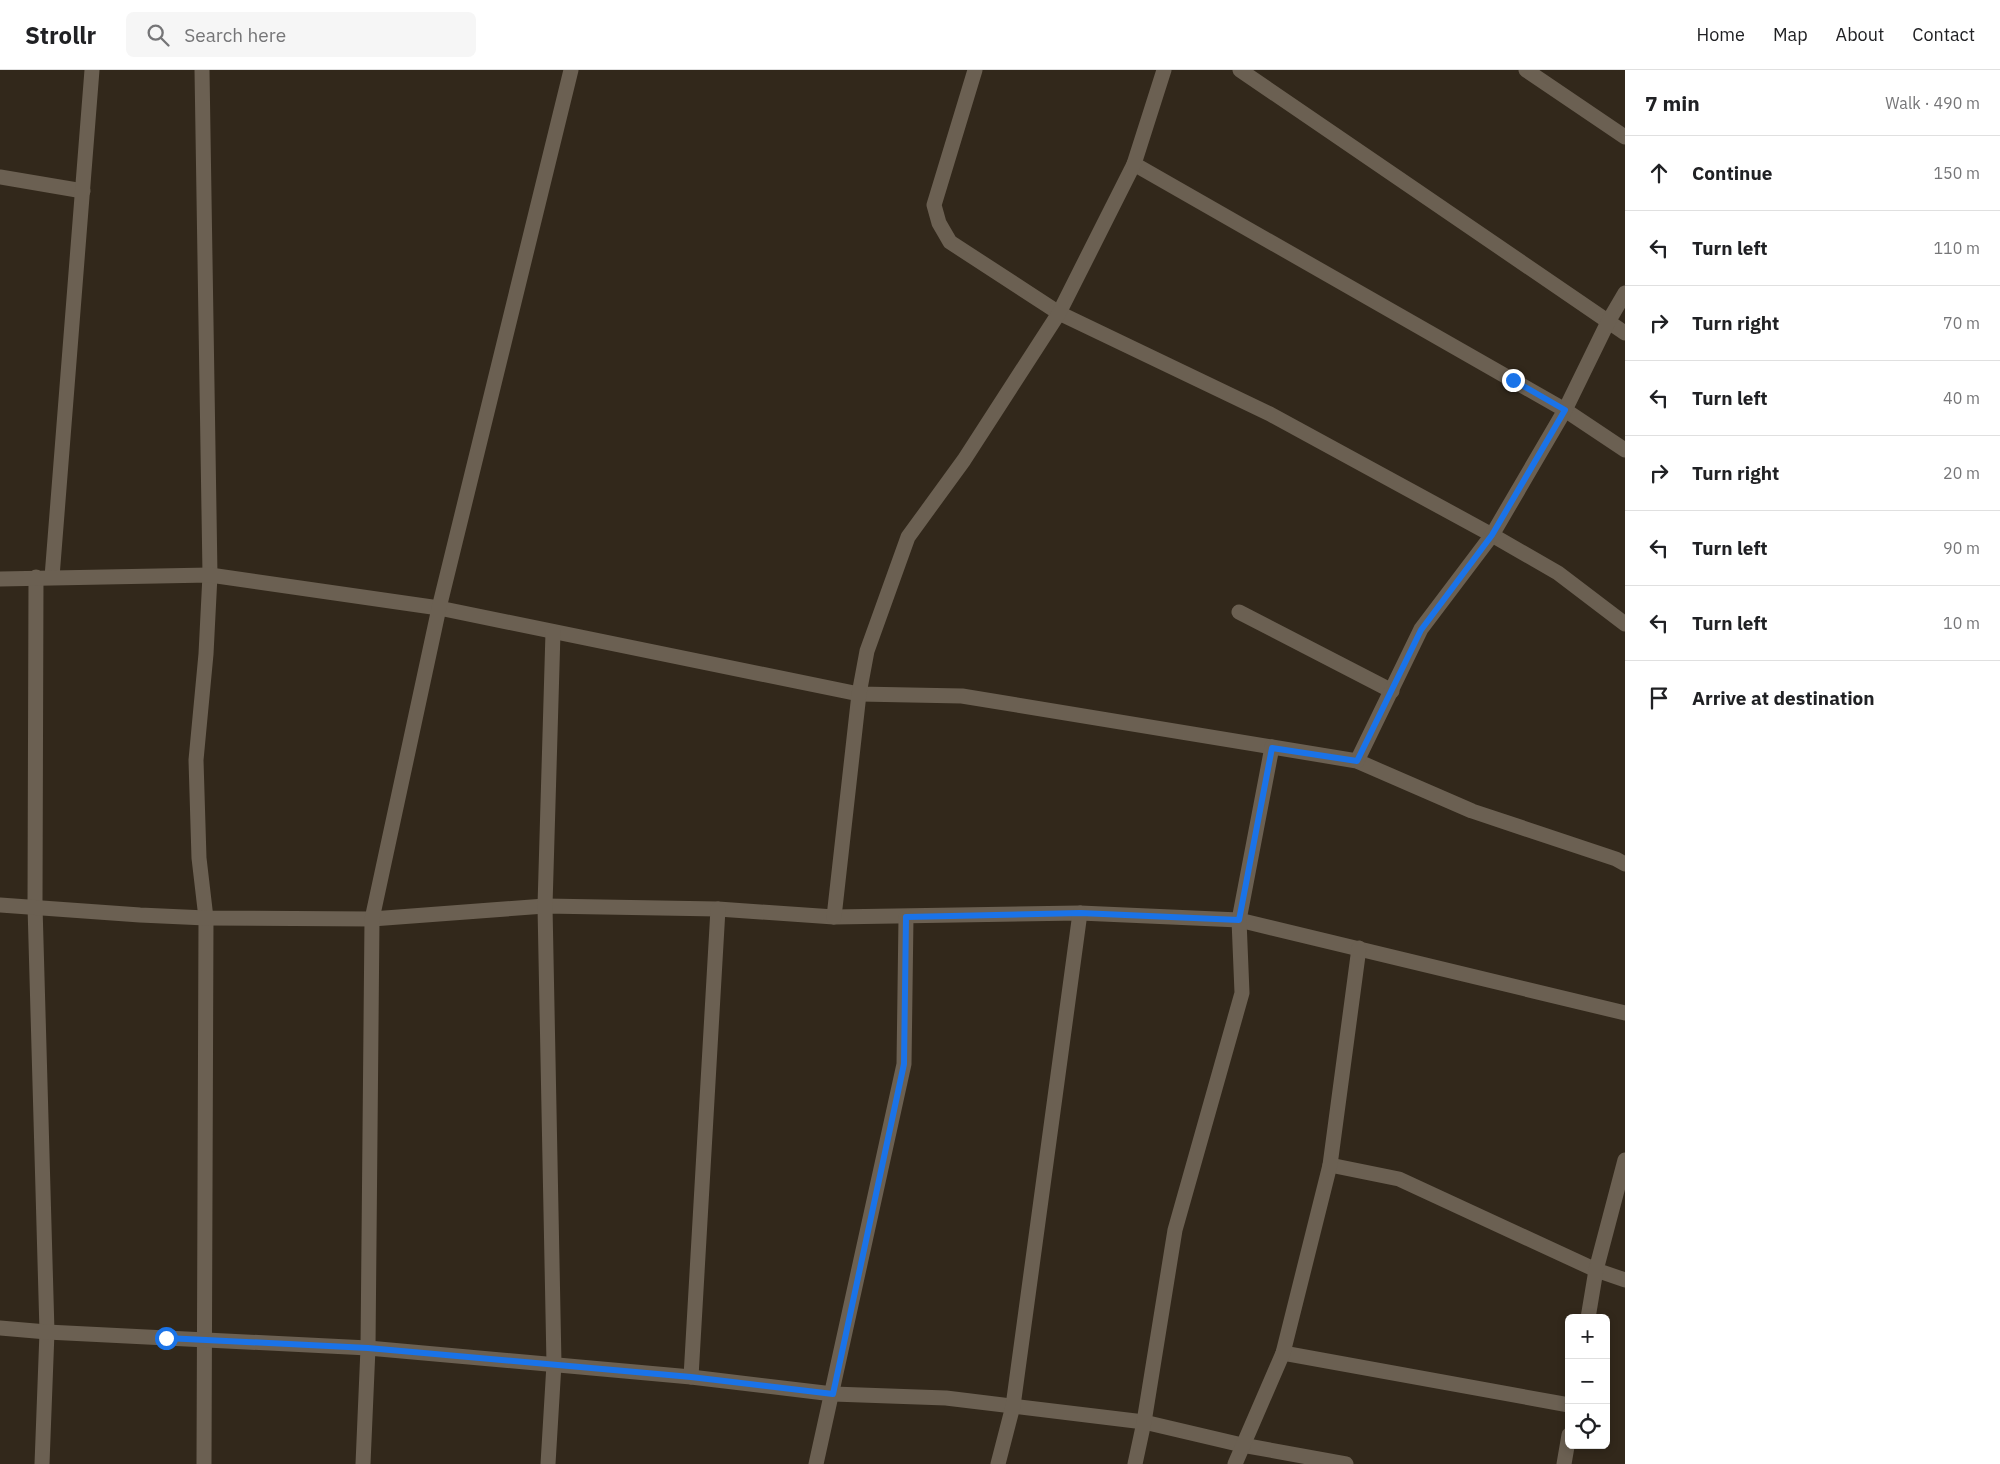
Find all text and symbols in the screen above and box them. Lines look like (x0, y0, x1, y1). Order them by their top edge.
search box (126, 12, 476, 57)
text: Strollr (25, 19, 96, 51)
icon: search (144, 21, 172, 49)
text: Search here (184, 23, 286, 47)
text: Home (1697, 23, 1745, 46)
text: Map (1773, 23, 1808, 46)
text: About (1836, 23, 1884, 46)
text: Contact (1912, 23, 1975, 46)
text: 7 min (1645, 89, 1700, 117)
text: Walk · 490 m (1885, 93, 1980, 113)
icon: ahead (1645, 159, 1673, 187)
text: Continue (1692, 161, 1772, 185)
text: 150 m (1933, 163, 1980, 183)
icon: left (1645, 234, 1673, 262)
text: Turn left (1692, 236, 1768, 260)
text: 110 m (1933, 238, 1980, 258)
icon: right (1645, 309, 1673, 337)
text: Turn right (1692, 311, 1779, 335)
text: 70 m (1943, 313, 1980, 333)
route end (1502, 369, 1525, 392)
icon: left (1645, 384, 1673, 412)
text: Turn left (1692, 386, 1768, 410)
text: 40 m (1943, 388, 1980, 408)
icon: right (1645, 459, 1673, 487)
text: Turn right (1692, 461, 1779, 485)
text: 20 m (1943, 463, 1980, 483)
icon: left (1645, 534, 1673, 562)
text: Turn left (1692, 536, 1768, 560)
text: 90 m (1943, 538, 1980, 558)
icon: left (1645, 609, 1673, 637)
text: Turn left (1692, 611, 1768, 635)
text: 10 m (1943, 613, 1980, 633)
icon: arrive (1645, 684, 1673, 712)
text: Arrive at destination (1692, 686, 1875, 710)
map controls (1565, 1314, 1610, 1449)
button: + (1565, 1314, 1610, 1359)
route start (155, 1327, 178, 1350)
button: − (1565, 1359, 1610, 1404)
button: locate (1565, 1404, 1610, 1449)

